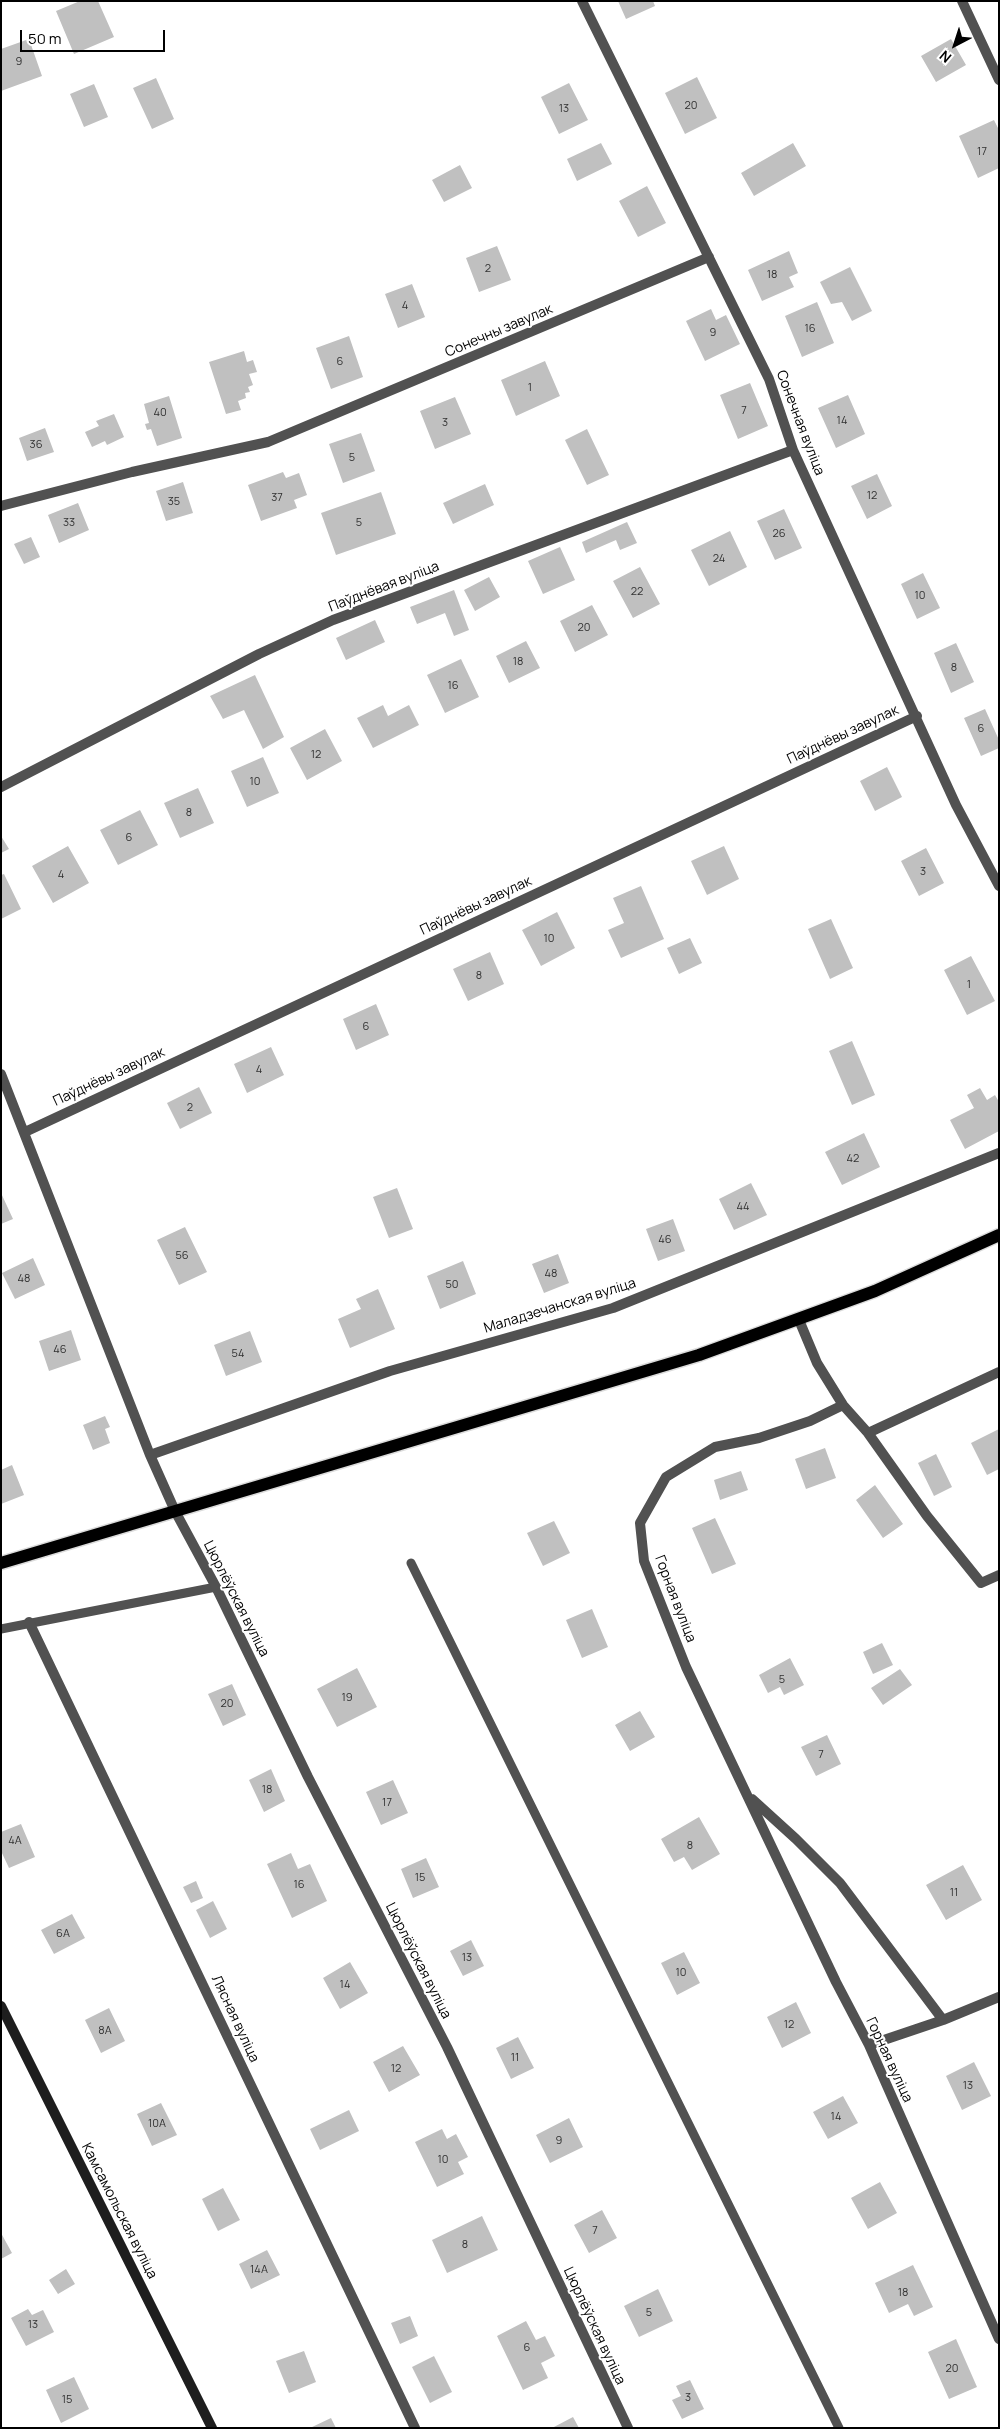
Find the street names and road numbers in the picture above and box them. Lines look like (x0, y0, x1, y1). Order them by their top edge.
street label: Сонечны завулак (443, 301, 555, 361)
street label: Сонечная вуліца (772, 368, 828, 478)
street label: Паўднёвая вуліца (326, 558, 442, 616)
street label: Паўднёвы завулак (785, 702, 901, 768)
street label: Паўднёвы завулак (418, 873, 534, 939)
street label: Паўднёвы завулак (51, 1044, 167, 1110)
street label: Маладзечанская вуліца (482, 1275, 638, 1337)
street label: Цюрлёўская вуліца (199, 1538, 273, 1660)
street label: Горная вуліца (651, 1553, 699, 1645)
street label: Цюрлёўская вуліца (381, 1900, 455, 2022)
street label: Лясная вуліца (207, 1973, 263, 2065)
street label: Горная вуліца (862, 2015, 916, 2105)
street label: Камсамольская вуліца (77, 2140, 161, 2282)
street label: Цюрлёўская вуліца (559, 2264, 629, 2388)

